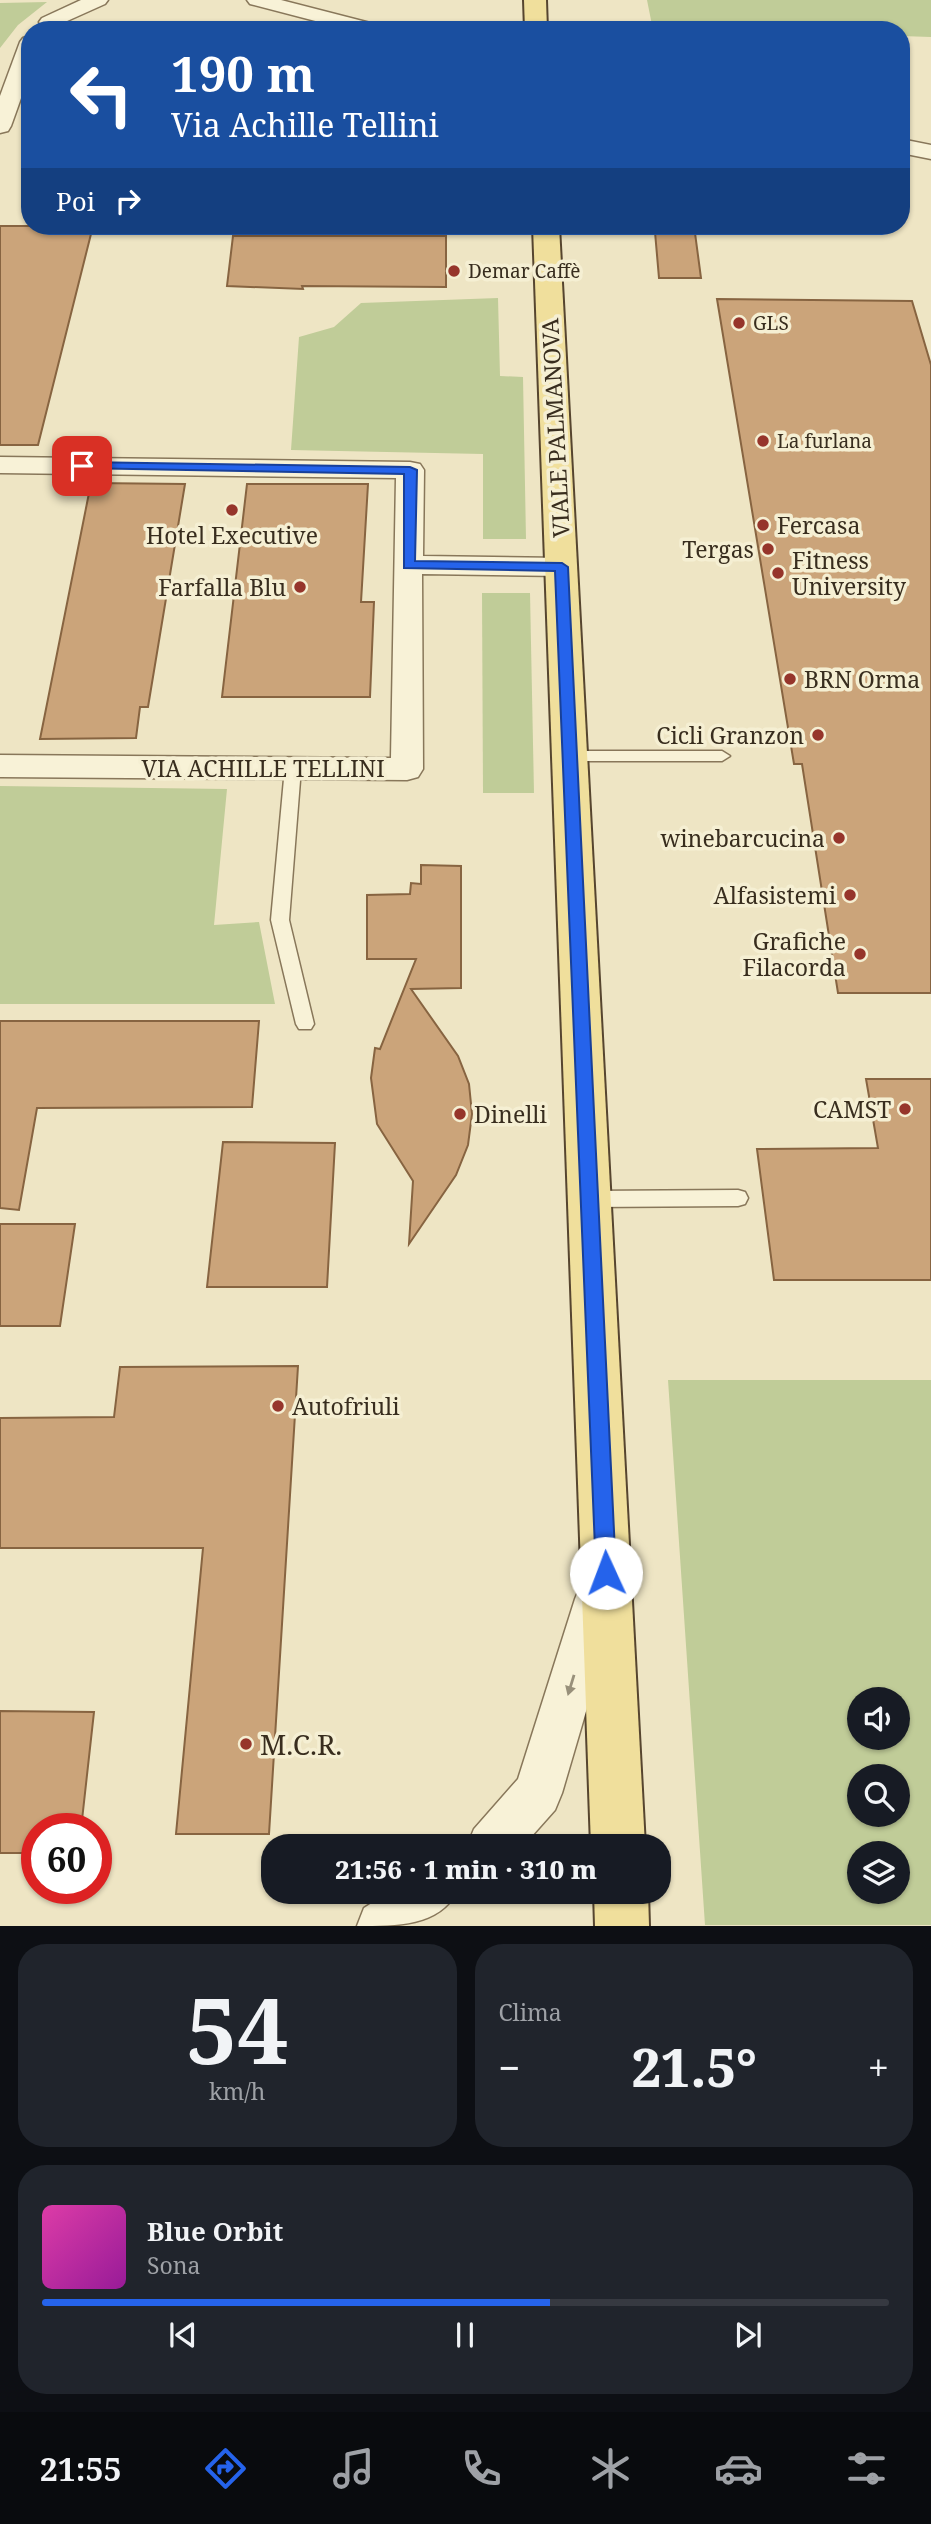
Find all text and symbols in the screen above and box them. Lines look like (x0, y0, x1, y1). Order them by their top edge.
text: 190 m (171, 40, 315, 106)
icon: left (56, 49, 147, 140)
text: Via Achille Tellini (171, 103, 439, 146)
icon: right (109, 182, 147, 220)
text: Poi (56, 183, 95, 219)
place label: Demar Caffè (468, 258, 581, 284)
marker: Demar Caffè (446, 263, 462, 279)
place label: GLS (753, 310, 789, 336)
marker: GLS (731, 315, 747, 331)
street label: VIALE PALMANOVA (533, 317, 577, 539)
place label: La furlana (777, 428, 872, 454)
marker: La furlana (755, 433, 771, 449)
pin (52, 436, 112, 496)
icon: arrive (63, 447, 101, 485)
marker: Hotel Executive (224, 502, 240, 518)
place label: Fercasa (777, 509, 860, 541)
marker: Fercasa (755, 517, 771, 533)
place label: Hotel Executive (146, 519, 318, 551)
place label: Tergas (682, 533, 754, 565)
marker: Tergas (760, 541, 776, 557)
place label: Fitness University (792, 544, 906, 602)
marker: Fitness University (770, 565, 786, 581)
place label: Farfalla Blu (158, 571, 286, 603)
marker: Farfalla Blu (292, 579, 308, 595)
place label: BRN Orma (804, 663, 920, 695)
marker: BRN Orma (782, 671, 798, 687)
place label: Cicli Granzon (656, 719, 804, 751)
marker: Cicli Granzon (810, 727, 826, 743)
street label: VIA ACHILLE TELLINI (141, 752, 385, 784)
place label: winebarcucina (660, 822, 825, 854)
marker: winebarcucina (831, 830, 847, 846)
place label: Alfasistemi (714, 879, 837, 911)
marker: Alfasistemi (842, 887, 858, 903)
place label: Grafiche Filacorda (742, 925, 846, 983)
marker: Grafiche Filacorda (852, 946, 868, 962)
place label: CAMST (813, 1093, 891, 1125)
place label: Dinelli (474, 1098, 547, 1130)
marker: CAMST (897, 1101, 913, 1117)
marker: Dinelli (452, 1106, 468, 1122)
place label: Autofriuli (292, 1390, 400, 1422)
marker: Autofriuli (270, 1398, 286, 1414)
position arrow (569, 1536, 643, 1610)
one-way arrow (566, 1675, 576, 1696)
map controls (847, 1687, 910, 1904)
button: sound (847, 1687, 910, 1750)
place label: M.C.R. (260, 1725, 342, 1763)
marker: M.C.R. (238, 1736, 254, 1752)
button: search (847, 1764, 910, 1827)
speed limit sign: 60 (21, 1813, 112, 1904)
button: layers (847, 1841, 910, 1904)
text: 21:56 · 1 min · 310 m (335, 1851, 597, 1887)
text: 54 (186, 1967, 289, 2091)
text: Clima (499, 1996, 562, 2028)
text: 21.5° (631, 2031, 757, 2102)
text: − (499, 2041, 521, 2093)
text: + (868, 2041, 889, 2093)
text: km/h (209, 2075, 265, 2107)
text: Blue Orbit (147, 2213, 283, 2249)
text: Sona (147, 2249, 201, 2281)
icon: previous (164, 2316, 202, 2354)
icon: pause (446, 2316, 484, 2354)
icon: next (729, 2316, 767, 2354)
icon: directions (201, 2444, 250, 2493)
icon: music (329, 2444, 378, 2493)
icon: phone (457, 2444, 506, 2493)
icon: climate (586, 2444, 635, 2493)
icon: car (714, 2444, 763, 2493)
icon: filters (842, 2444, 891, 2493)
text: 21:55 (40, 2447, 122, 2490)

